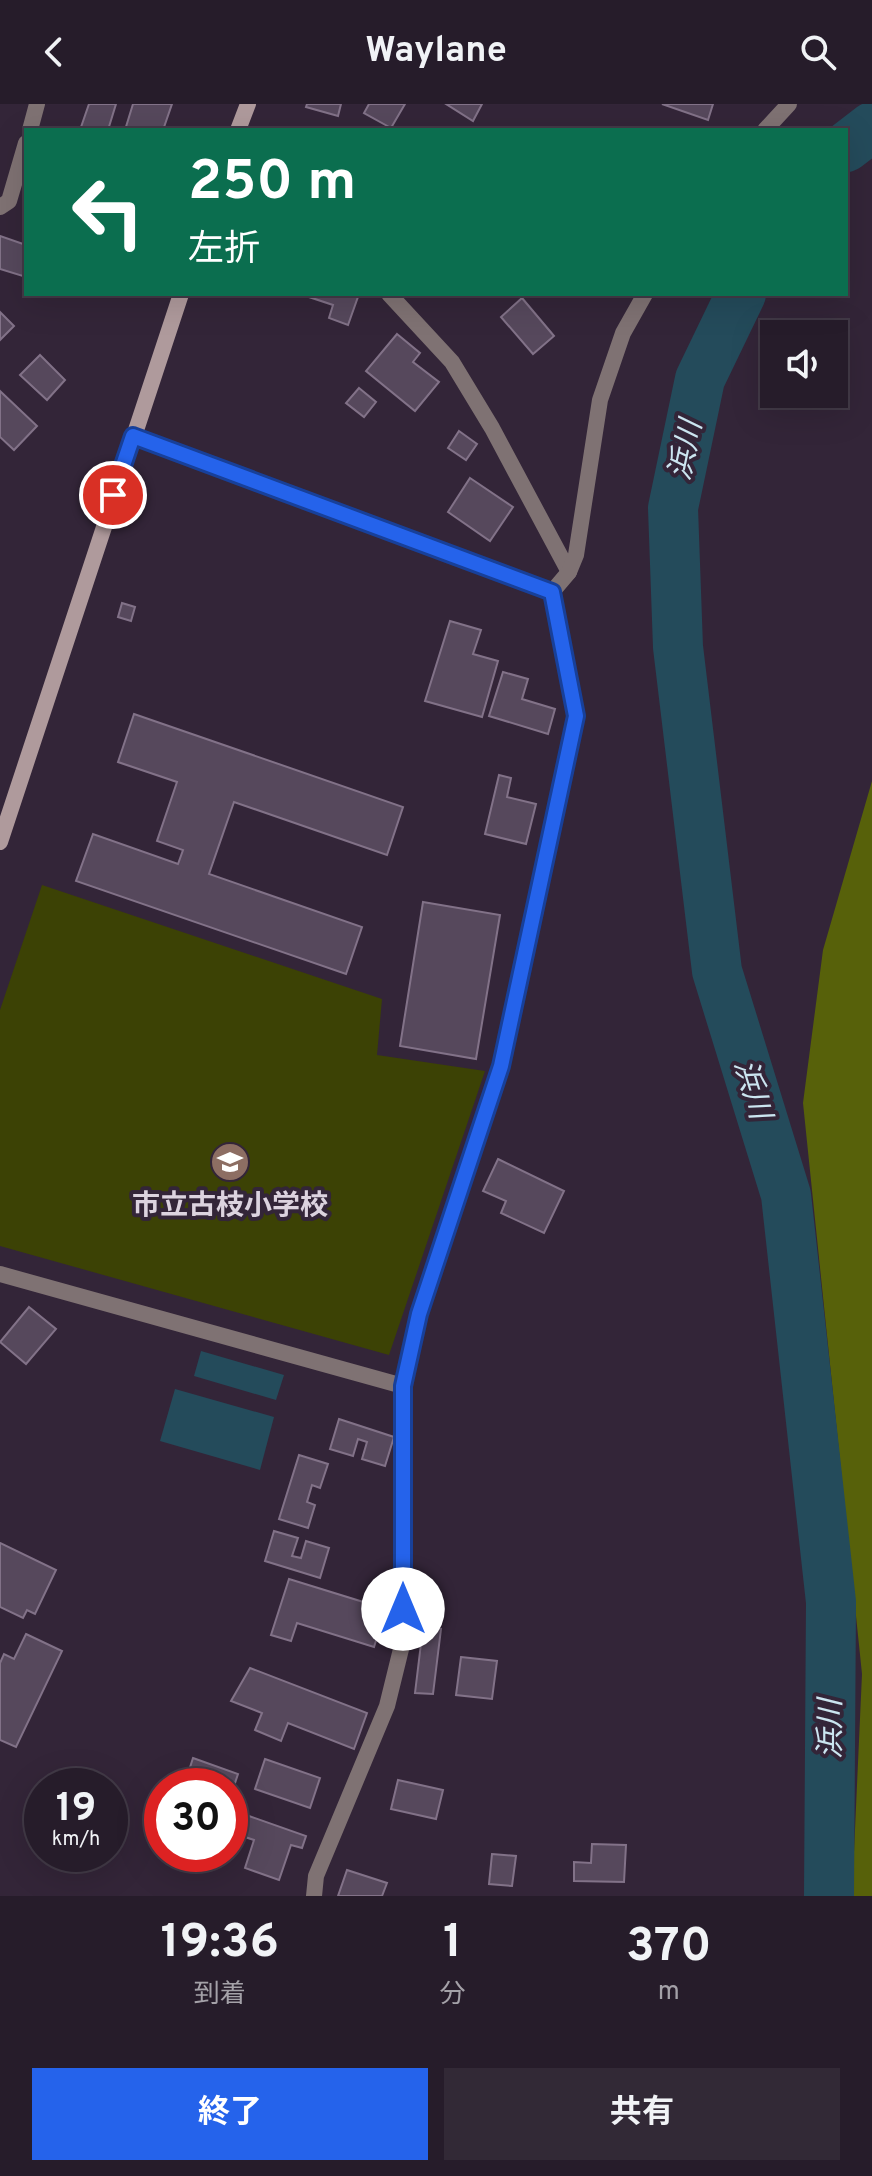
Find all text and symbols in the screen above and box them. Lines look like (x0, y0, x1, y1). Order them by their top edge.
text: Waylane (365, 29, 507, 75)
icon: back (32, 30, 76, 74)
icon: search (796, 30, 840, 74)
text: 250 m (188, 149, 356, 219)
icon: left (56, 160, 160, 264)
text: 左折 (188, 228, 260, 274)
map controls (760, 320, 848, 408)
button: sound (760, 320, 848, 408)
water label: 浜川 (663, 414, 712, 484)
pin (79, 461, 147, 529)
icon: arrive (91, 473, 135, 517)
water label: 浜川 (724, 1056, 778, 1127)
school or university icon: 市立古枝小学校 (209, 1141, 251, 1183)
place label: 市立古枝小学校 (132, 1189, 328, 1225)
position arrow (361, 1567, 445, 1651)
water label: 浜川 (814, 1696, 851, 1759)
speed limit sign: 30 (144, 1768, 248, 1872)
text: 19 (56, 1785, 96, 1835)
text: km/h (52, 1827, 100, 1853)
text: 19:36 (160, 1914, 279, 1974)
text: 1 (443, 1914, 462, 1974)
text: 370 (626, 1918, 712, 1978)
text: m (658, 1976, 680, 2009)
text: 到着 (194, 1979, 246, 2012)
text: 分 (440, 1979, 466, 2012)
button: 終了 (32, 2068, 428, 2160)
button: 共有 (444, 2068, 840, 2160)

